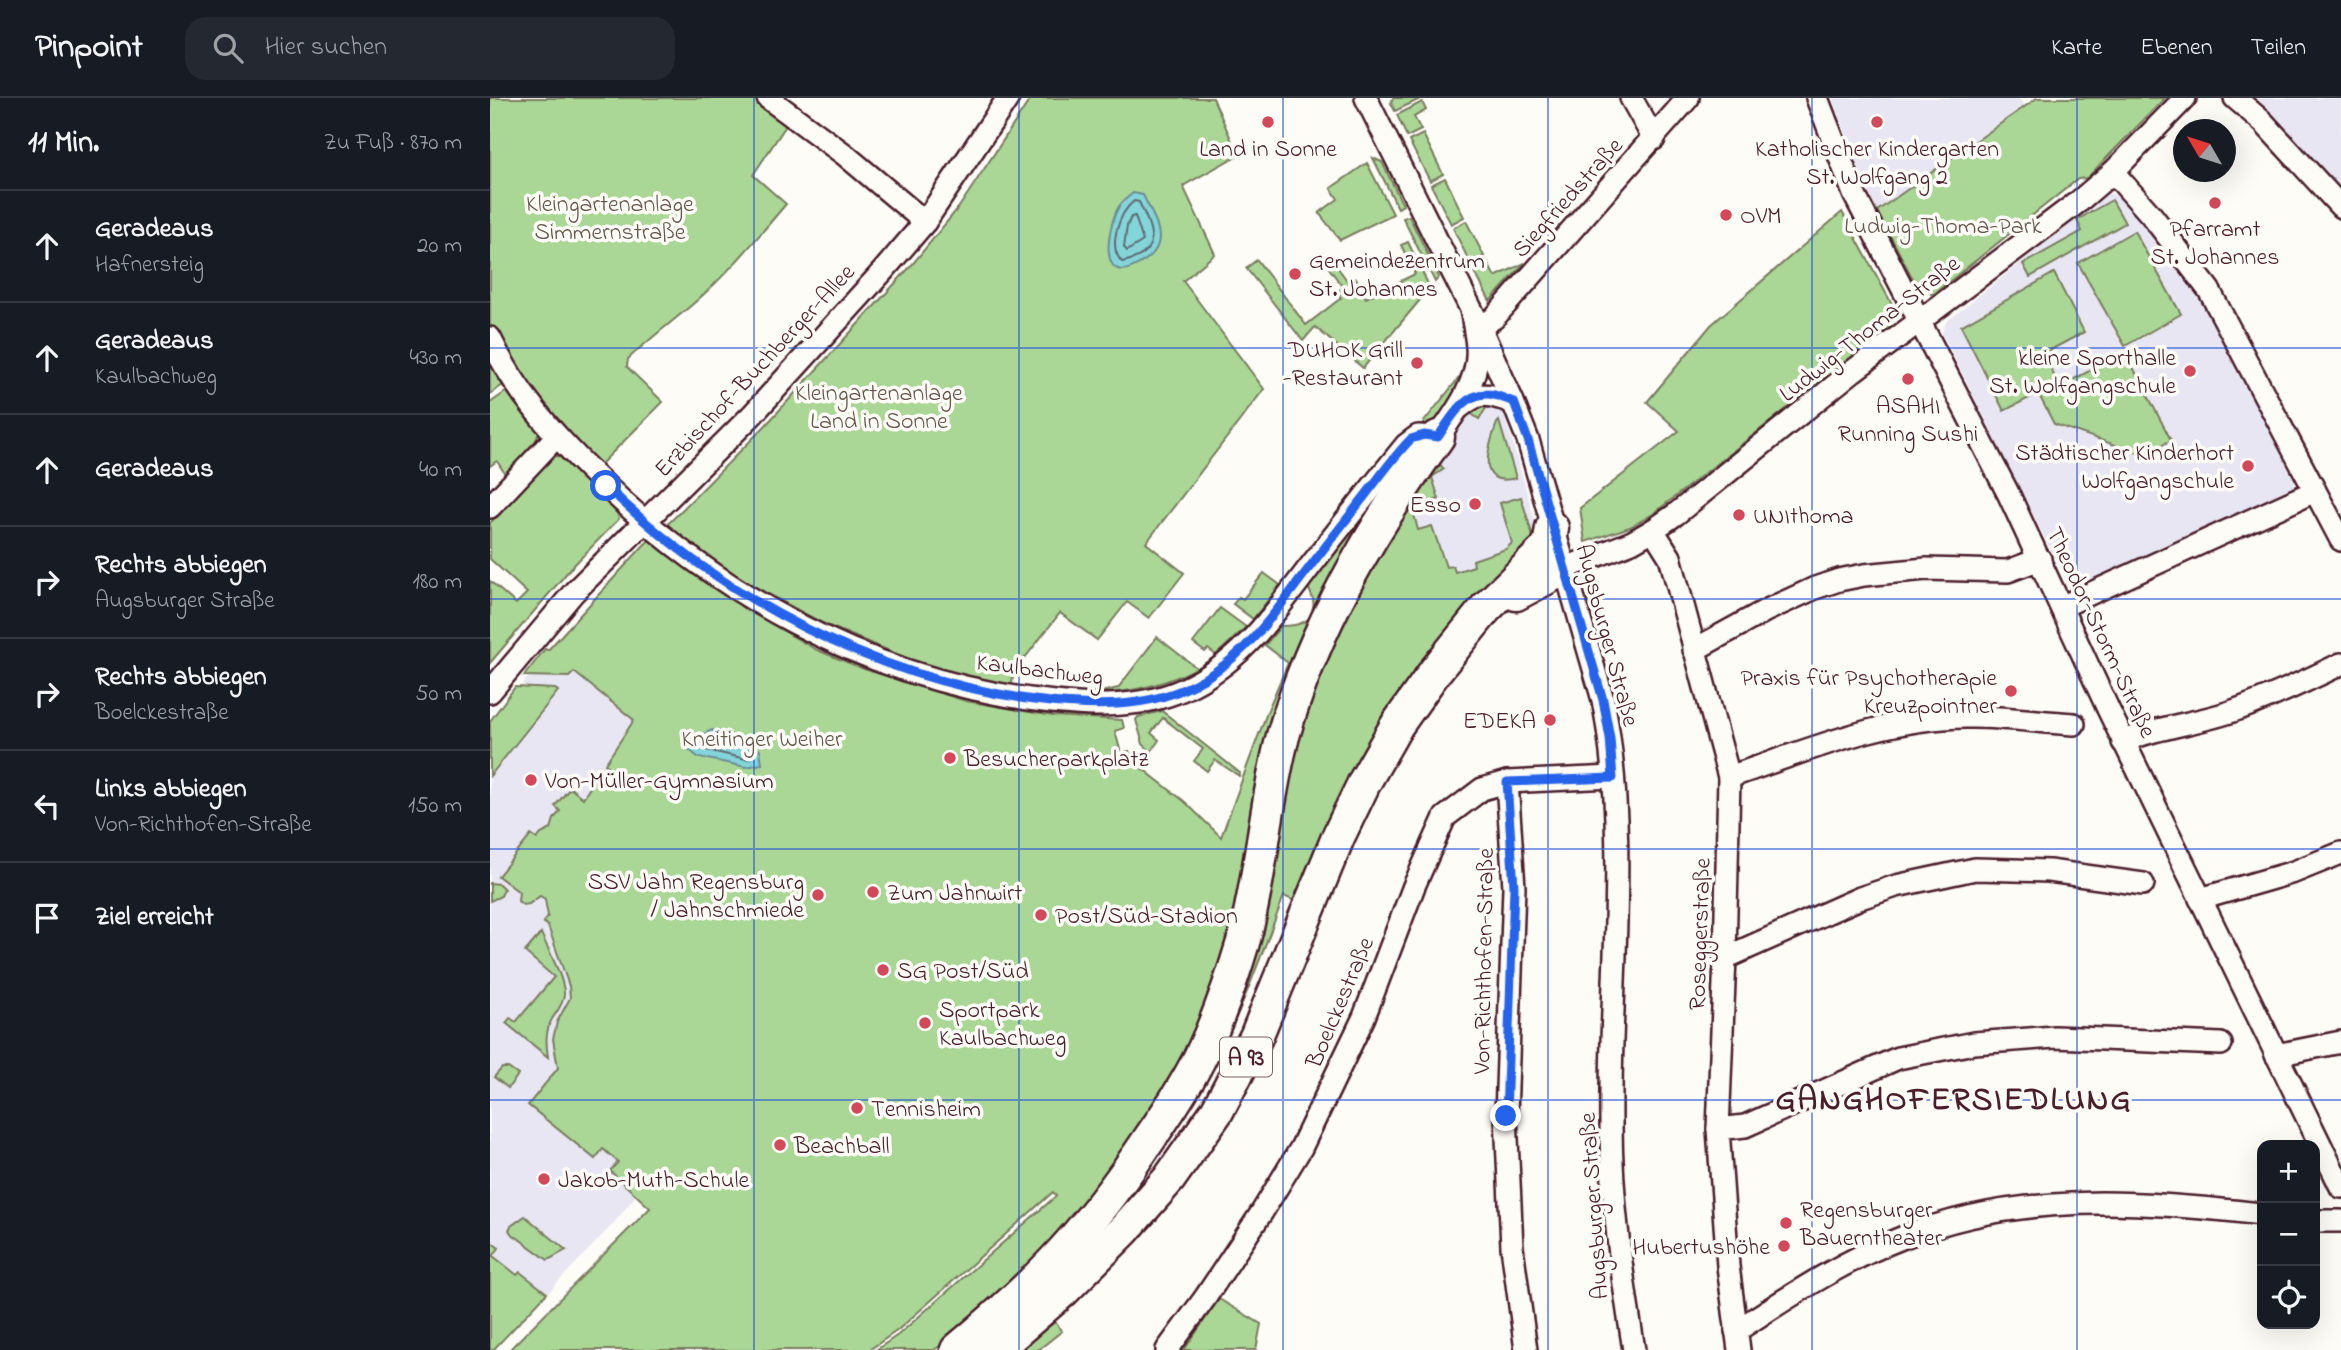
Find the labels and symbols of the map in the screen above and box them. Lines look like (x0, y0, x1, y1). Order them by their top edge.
marker: Land in Sonne (1260, 114, 1276, 130)
marker: Katholischer Kindergarten St. Wolfgang 2 (1869, 114, 1885, 130)
north arrow (2173, 119, 2236, 182)
street label: Siegfriedstraße (1505, 130, 1633, 267)
place label: Land in Sonne (1199, 133, 1337, 168)
place label: Katholischer Kindergarten St. Wolfgang 2 (1755, 133, 1999, 196)
park label: Kleingartenanlage Simmernstraße (526, 188, 694, 251)
marker: Pfarramt St. Johannes (2207, 195, 2223, 211)
place label: OVM (1740, 200, 1782, 235)
marker: OVM (1718, 207, 1734, 223)
park label: Ludwig-Thoma-Park (1844, 210, 2042, 245)
place label: Pfarramt St. Johannes (2151, 213, 2279, 276)
place label: Gemeindezentrum St. Johannes (1309, 245, 1485, 308)
street label: Ludwig-Thoma-Straße (1773, 248, 1969, 412)
street label: Erzbischof-Buchberger-Allee (647, 257, 865, 486)
marker: Gemeindezentrum St. Johannes (1287, 266, 1303, 282)
place label: DUHOK Grill -Restaurant (1283, 334, 1403, 397)
place label: kleine Sporthalle St. Wolfgangschule (1989, 342, 2176, 405)
marker: DUHOK Grill -Restaurant (1409, 355, 1425, 371)
marker: kleine Sporthalle St. Wolfgangschule (2182, 363, 2198, 379)
marker: ASAHI Running Sushi (1900, 371, 1916, 387)
park label: Kleingartenanlage Land in Sonne (795, 377, 963, 440)
place label: ASAHI Running Sushi (1838, 390, 1978, 453)
place label: Städtischer Kinderhort Wolfgangschule (2015, 437, 2234, 500)
marker: Städtischer Kinderhort Wolfgangschule (2240, 458, 2256, 474)
route start (590, 470, 621, 501)
place label: Esso (1410, 489, 1461, 524)
marker: Esso (1467, 496, 1483, 512)
place label: UNIthoma (1753, 500, 1854, 535)
marker: UNIthoma (1731, 507, 1747, 523)
street label: Theodor-Storm-Straße (2035, 522, 2164, 744)
street label: Augsburger Straße (1564, 541, 1647, 731)
street label: Kaulbachweg (974, 646, 1105, 697)
place label: Praxis für Psychotherapie Kreuzpointner (1741, 662, 1998, 725)
marker: Praxis für Psychotherapie Kreuzpointner (2003, 683, 2019, 699)
place label: EDEKA (1463, 705, 1536, 740)
marker: EDEKA (1542, 712, 1558, 728)
park label: Kneitinger Weiher (681, 723, 843, 758)
place label: Besucherparkplatz (963, 743, 1149, 778)
marker: Besucherparkplatz (942, 750, 958, 766)
place label: Von-Müller-Gymnasium (544, 765, 774, 801)
marker: Von-Müller-Gymnasium (523, 772, 539, 788)
street label: Von-Richthofen-Straße (1466, 847, 1505, 1075)
street label: Roseggerstraße (1681, 857, 1722, 1011)
place label: SSV Jahn Regensburg / Jahnschmiede (588, 866, 804, 929)
place label: Zum Jahnwirt (887, 877, 1022, 912)
marker: Zum Jahnwirt (865, 884, 881, 900)
marker: SSV Jahn Regensburg / Jahnschmiede (810, 887, 826, 903)
place label: Post/Süd-Stadion (1055, 900, 1238, 935)
marker: Post/Süd-Stadion (1033, 907, 1049, 923)
street label: Boelckestraße (1298, 932, 1385, 1075)
place label: SG Post/Süd (897, 955, 1029, 990)
marker: SG Post/Süd (875, 962, 891, 978)
place label: Sportpark Kaulbachweg (939, 994, 1066, 1057)
marker: Sportpark Kaulbachweg (917, 1015, 933, 1031)
road number: A 93 (1220, 1038, 1272, 1076)
district label: GANGHOFERSIEDLUNG (1776, 1078, 2132, 1125)
place label: Tennisheim (871, 1093, 981, 1128)
marker: Tennisheim (849, 1100, 865, 1116)
route end (1490, 1100, 1521, 1131)
street label: Augsburger Straße (1571, 1111, 1619, 1301)
place label: Beachball (793, 1130, 890, 1165)
marker: Beachball (772, 1137, 788, 1153)
place label: Jakob-Muth-Schule (558, 1164, 749, 1199)
marker: Jakob-Muth-Schule (536, 1171, 552, 1187)
place label: Regensburger Bauerntheater (1799, 1194, 1943, 1257)
marker: Regensburger Bauerntheater (1778, 1215, 1794, 1231)
place label: Hubertushöhe (1632, 1231, 1770, 1266)
marker: Hubertushöhe (1776, 1238, 1792, 1254)

